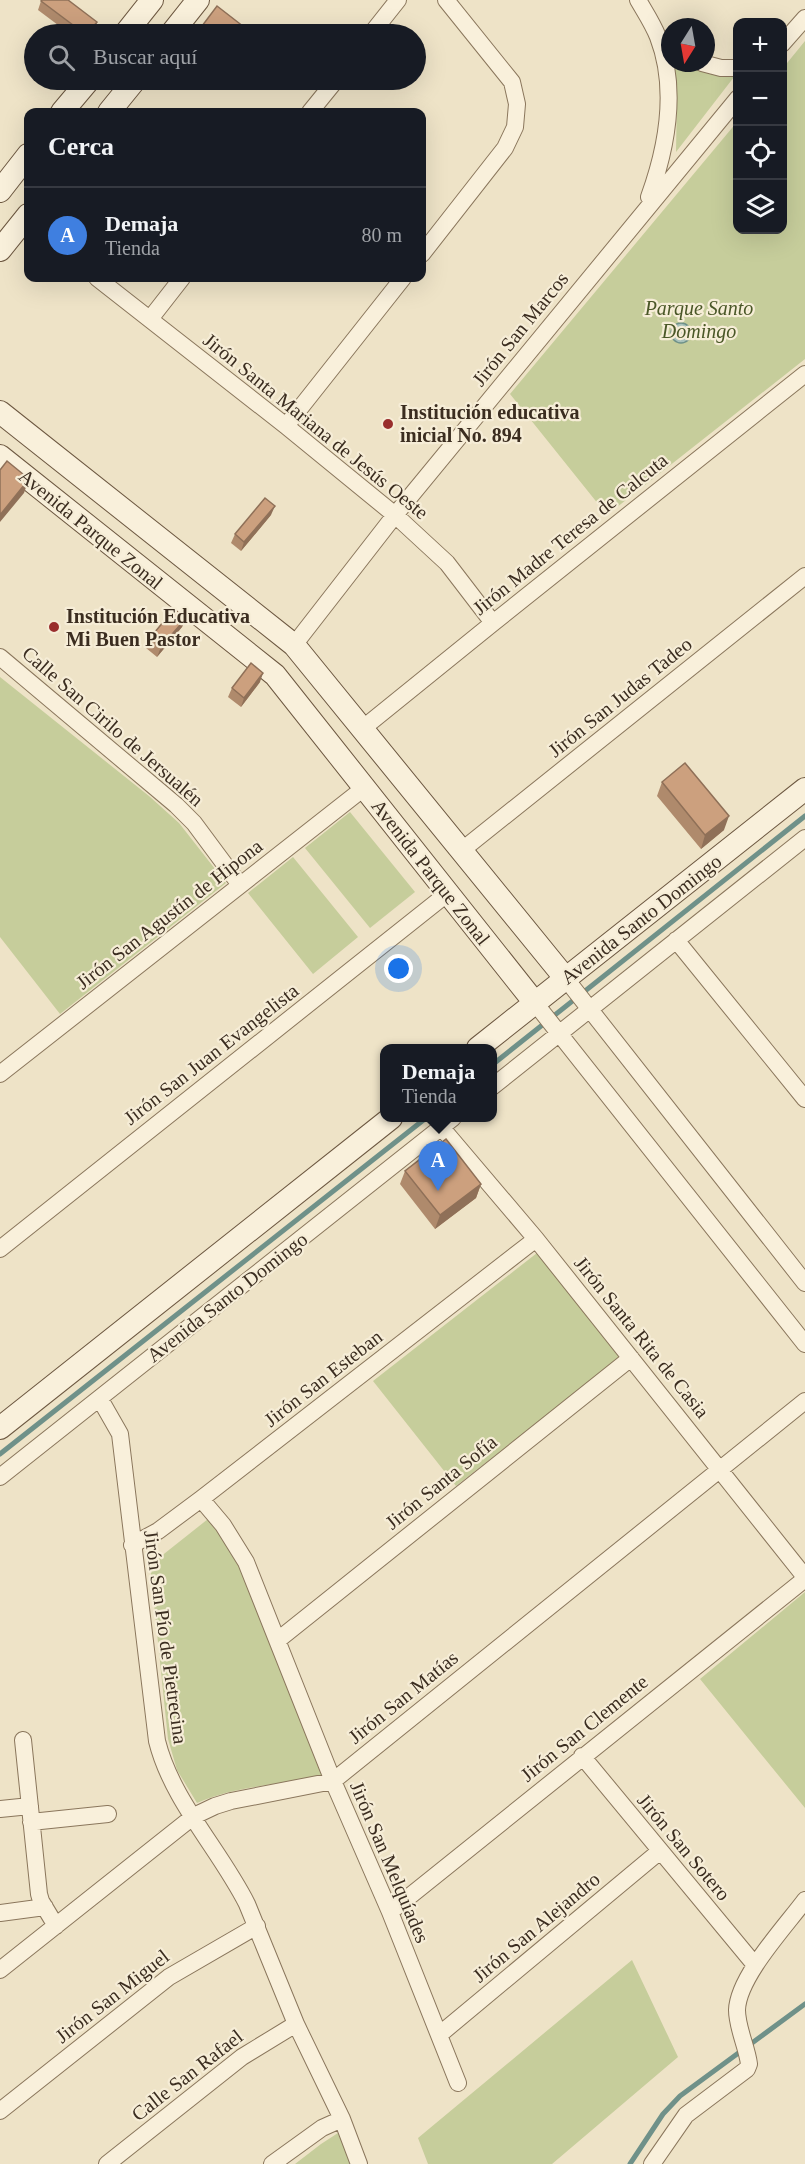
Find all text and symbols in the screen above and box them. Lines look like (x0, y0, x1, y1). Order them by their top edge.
north arrow (661, 18, 715, 72)
map controls (733, 18, 787, 234)
button: + (733, 18, 787, 72)
search box (24, 24, 426, 90)
icon: search (45, 41, 78, 74)
text: Buscar aquí (93, 44, 197, 69)
button: − (733, 72, 787, 126)
button: locate (733, 126, 787, 180)
text: Cerca (48, 132, 114, 161)
button: layers (733, 180, 787, 234)
text: Demaja (105, 211, 178, 236)
text: A (60, 224, 75, 246)
text: 80 m (361, 224, 402, 246)
text: Tienda (105, 237, 160, 259)
street label: Jirón San Marcos (467, 268, 573, 390)
park label: Parque Santo Domingo (644, 297, 753, 343)
street label: Jirón Santa Mariana de Jesús Oeste (199, 328, 433, 524)
place label: Institución educativa inicial No. 894 (400, 401, 579, 446)
marker: Institución educativa inicial No. 894 (381, 417, 395, 431)
street label: Jirón Madre Teresa de Calcuta (468, 449, 672, 619)
street label: Avenida Parque Zonal (14, 464, 168, 595)
place label: Institución Educativa Mi Buen Pastor (66, 605, 250, 650)
marker: Institución Educativa Mi Buen Pastor (47, 620, 61, 634)
street label: Jirón San Judas Tadeo (544, 633, 696, 761)
street label: Calle San Cirilo de Jersualén (18, 642, 208, 810)
street label: Avenida Parque Zonal (367, 795, 495, 950)
street label: Jirón San Agustín de Hipona (72, 834, 267, 994)
street label: Avenida Santo Domingo (556, 850, 726, 989)
your location (384, 954, 413, 983)
street label: Jirón San Juan Evangelista (120, 979, 303, 1130)
popup (380, 1044, 497, 1122)
text: Demaja (402, 1059, 475, 1084)
text: Tienda (402, 1085, 457, 1107)
pin: A (418, 1142, 458, 1191)
street label: Avenida Santo Domingo (142, 1228, 312, 1367)
street label: Jirón Santa Rita de Casia (570, 1252, 714, 1422)
street label: Jirón San Esteban (260, 1325, 386, 1431)
street label: Jirón Santa Sofía (381, 1430, 501, 1534)
street label: Jirón San Pío de Pietrecina (140, 1529, 192, 1745)
street label: Jirón San Matías (344, 1646, 462, 1748)
street label: Jirón San Clemente (516, 1670, 652, 1786)
street label: Jirón San Melquíades (345, 1778, 434, 1947)
street label: Jirón San Sotero (633, 1789, 735, 1905)
street label: Jirón San Alejandro (468, 1868, 605, 1987)
street label: Jirón San Miguel (51, 1945, 174, 2048)
street label: Calle San Rafael (127, 2025, 247, 2125)

